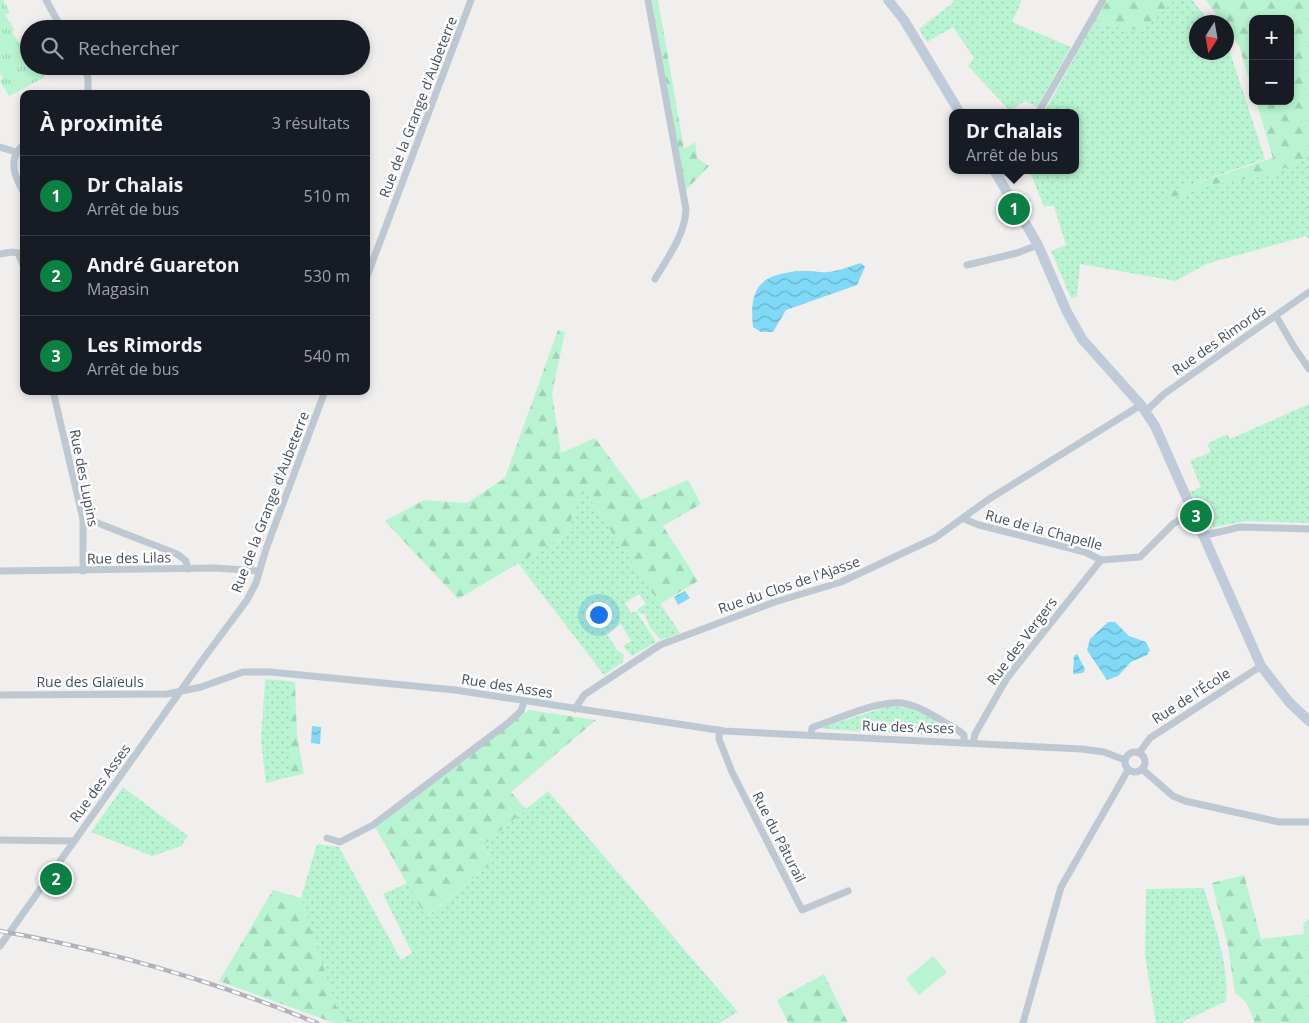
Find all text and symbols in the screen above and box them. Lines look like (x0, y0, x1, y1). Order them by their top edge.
street label: Rue de la Grange d'Aubeterre (374, 13, 461, 200)
north arrow (1189, 15, 1234, 60)
map controls (1249, 15, 1294, 105)
button: + (1249, 15, 1294, 60)
search box (20, 20, 370, 75)
icon: search (38, 34, 66, 62)
text: Rechercher (78, 35, 179, 61)
button: − (1249, 60, 1294, 105)
text: À proximité (40, 109, 163, 137)
popup (949, 109, 1079, 174)
text: 3 résultats (272, 112, 350, 134)
text: Dr Chalais (966, 118, 1062, 144)
text: Arrêt de bus (966, 144, 1058, 166)
text: Dr Chalais (87, 172, 183, 198)
text: 1 (51, 185, 61, 207)
text: 510 m (304, 185, 350, 207)
pin: 1 (998, 190, 1030, 228)
text: Arrêt de bus (87, 198, 179, 220)
text: André Guareton (87, 252, 239, 278)
text: 2 (51, 265, 61, 287)
text: 530 m (304, 265, 350, 287)
text: Magasin (87, 278, 149, 300)
street label: Rue des Rimords (1168, 300, 1269, 379)
text: Les Rimords (87, 332, 202, 358)
text: 3 (51, 345, 61, 367)
text: 540 m (304, 345, 350, 367)
text: Arrêt de bus (87, 358, 179, 380)
street label: Rue de la Grange d'Aubeterre (226, 408, 313, 595)
street label: Rue des Lupins (66, 428, 103, 528)
pin: 3 (1180, 497, 1212, 535)
street label: Rue de la Chapelle (984, 505, 1105, 554)
street label: Rue des Lilas (87, 547, 172, 568)
street label: Rue du Clos de l'Ajasse (715, 551, 862, 618)
street label: Rue des Vergers (982, 593, 1061, 688)
your location (586, 602, 612, 628)
street label: Rue de l'École (1148, 663, 1234, 728)
street label: Rue des Asses (460, 669, 554, 702)
street label: Rue des Glaïeuls (36, 672, 144, 691)
street label: Rue des Asses (862, 715, 955, 738)
street label: Rue des Asses (65, 740, 135, 826)
street label: Rue du Pâturail (748, 788, 811, 886)
pin: 2 (40, 860, 72, 898)

